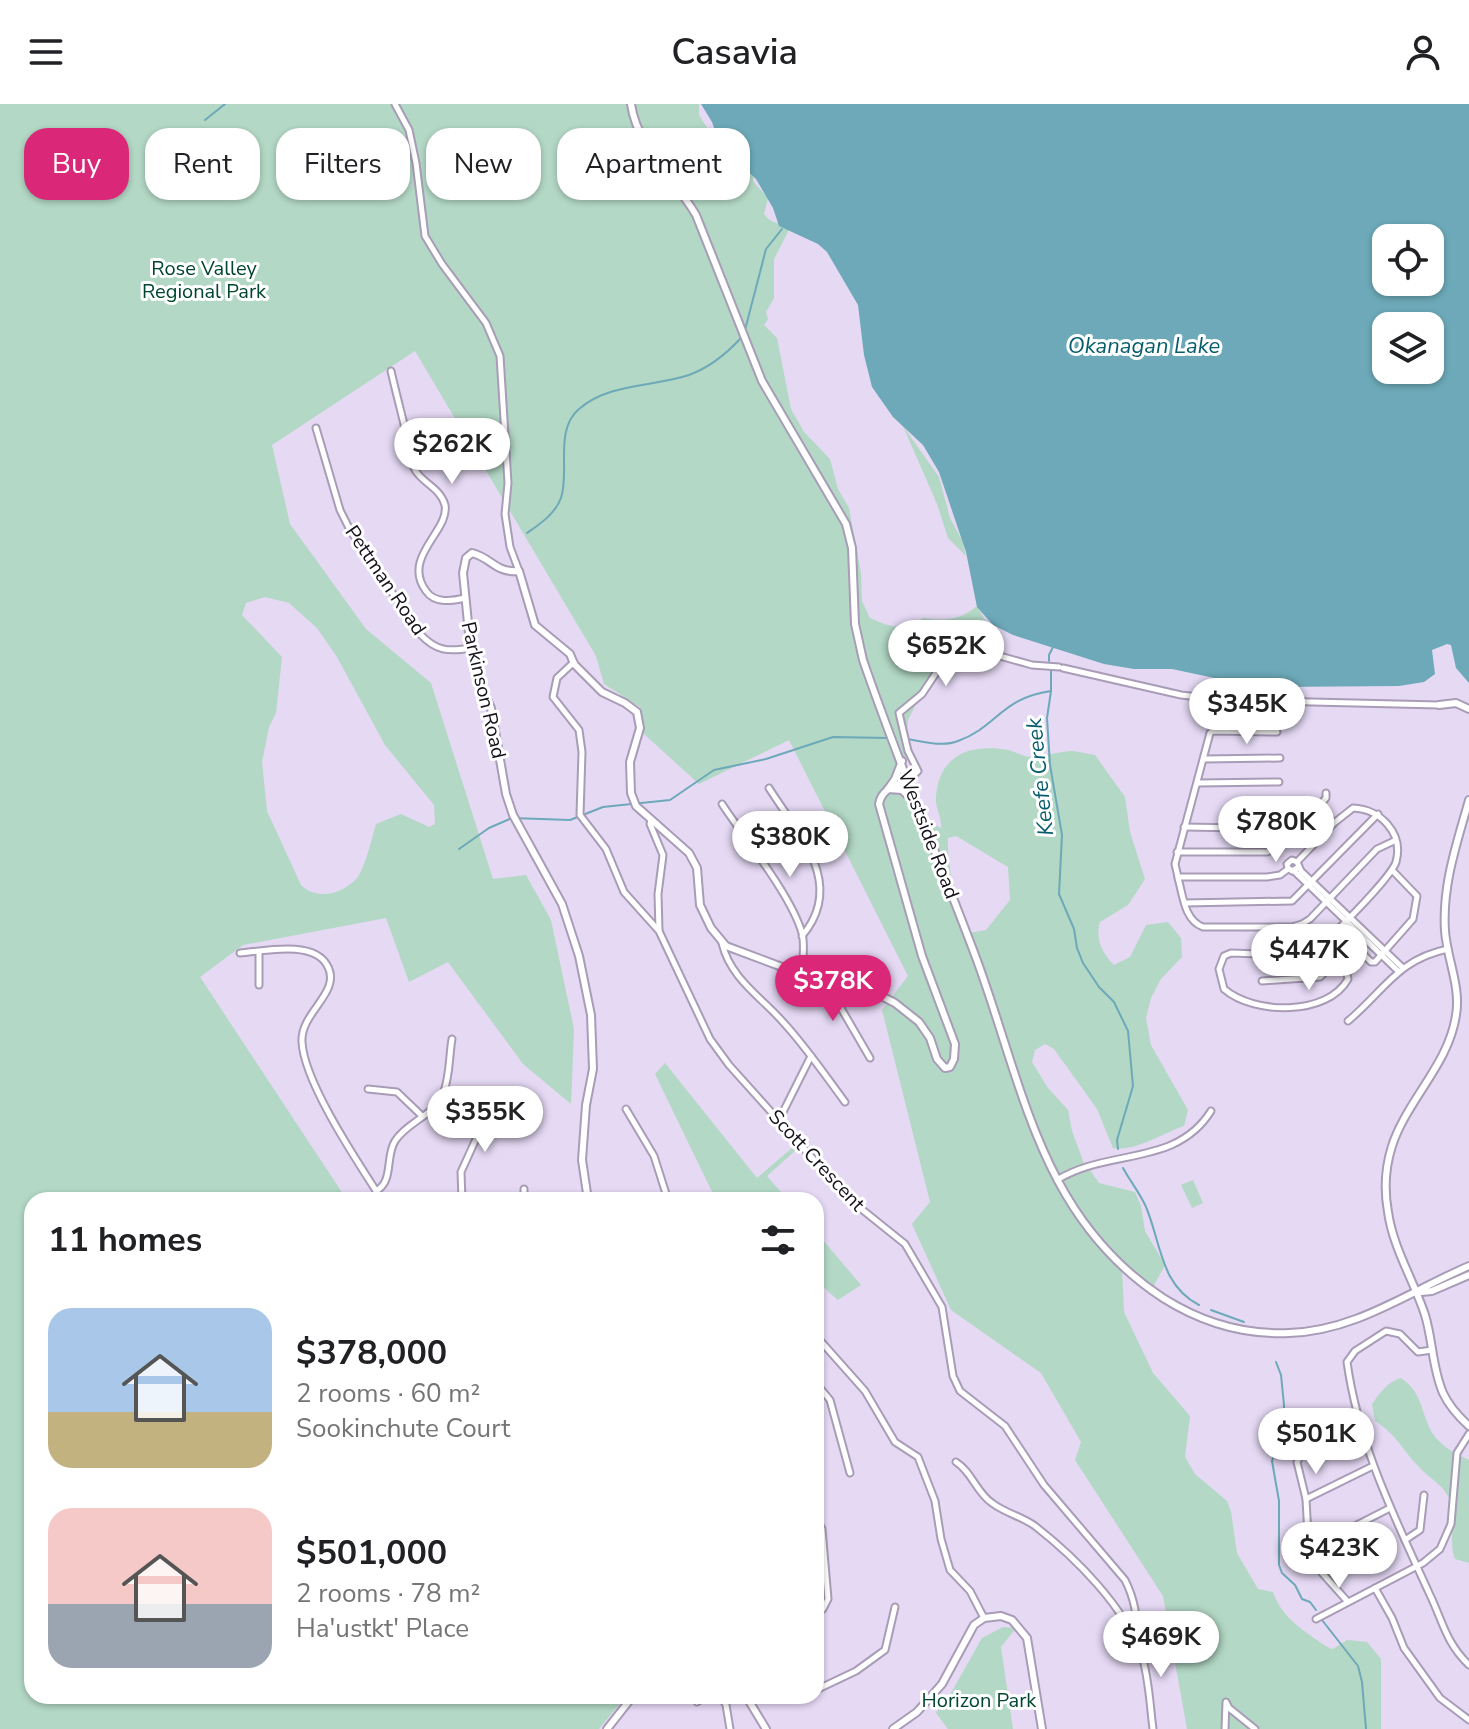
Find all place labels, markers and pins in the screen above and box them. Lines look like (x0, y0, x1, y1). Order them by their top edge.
pin: $262K (396, 418, 508, 486)
pin: $652K (890, 620, 1002, 688)
pin: $345K (1191, 678, 1303, 746)
pin: $780K (1220, 796, 1332, 864)
pin: $380K (734, 811, 846, 879)
pin: $447K (1253, 924, 1365, 992)
pin: $378K (777, 955, 889, 1023)
pin: $355K (429, 1086, 541, 1154)
pin: $501K (1260, 1408, 1372, 1476)
pin: $423K (1283, 1522, 1395, 1590)
pin: $469K (1105, 1611, 1217, 1679)

